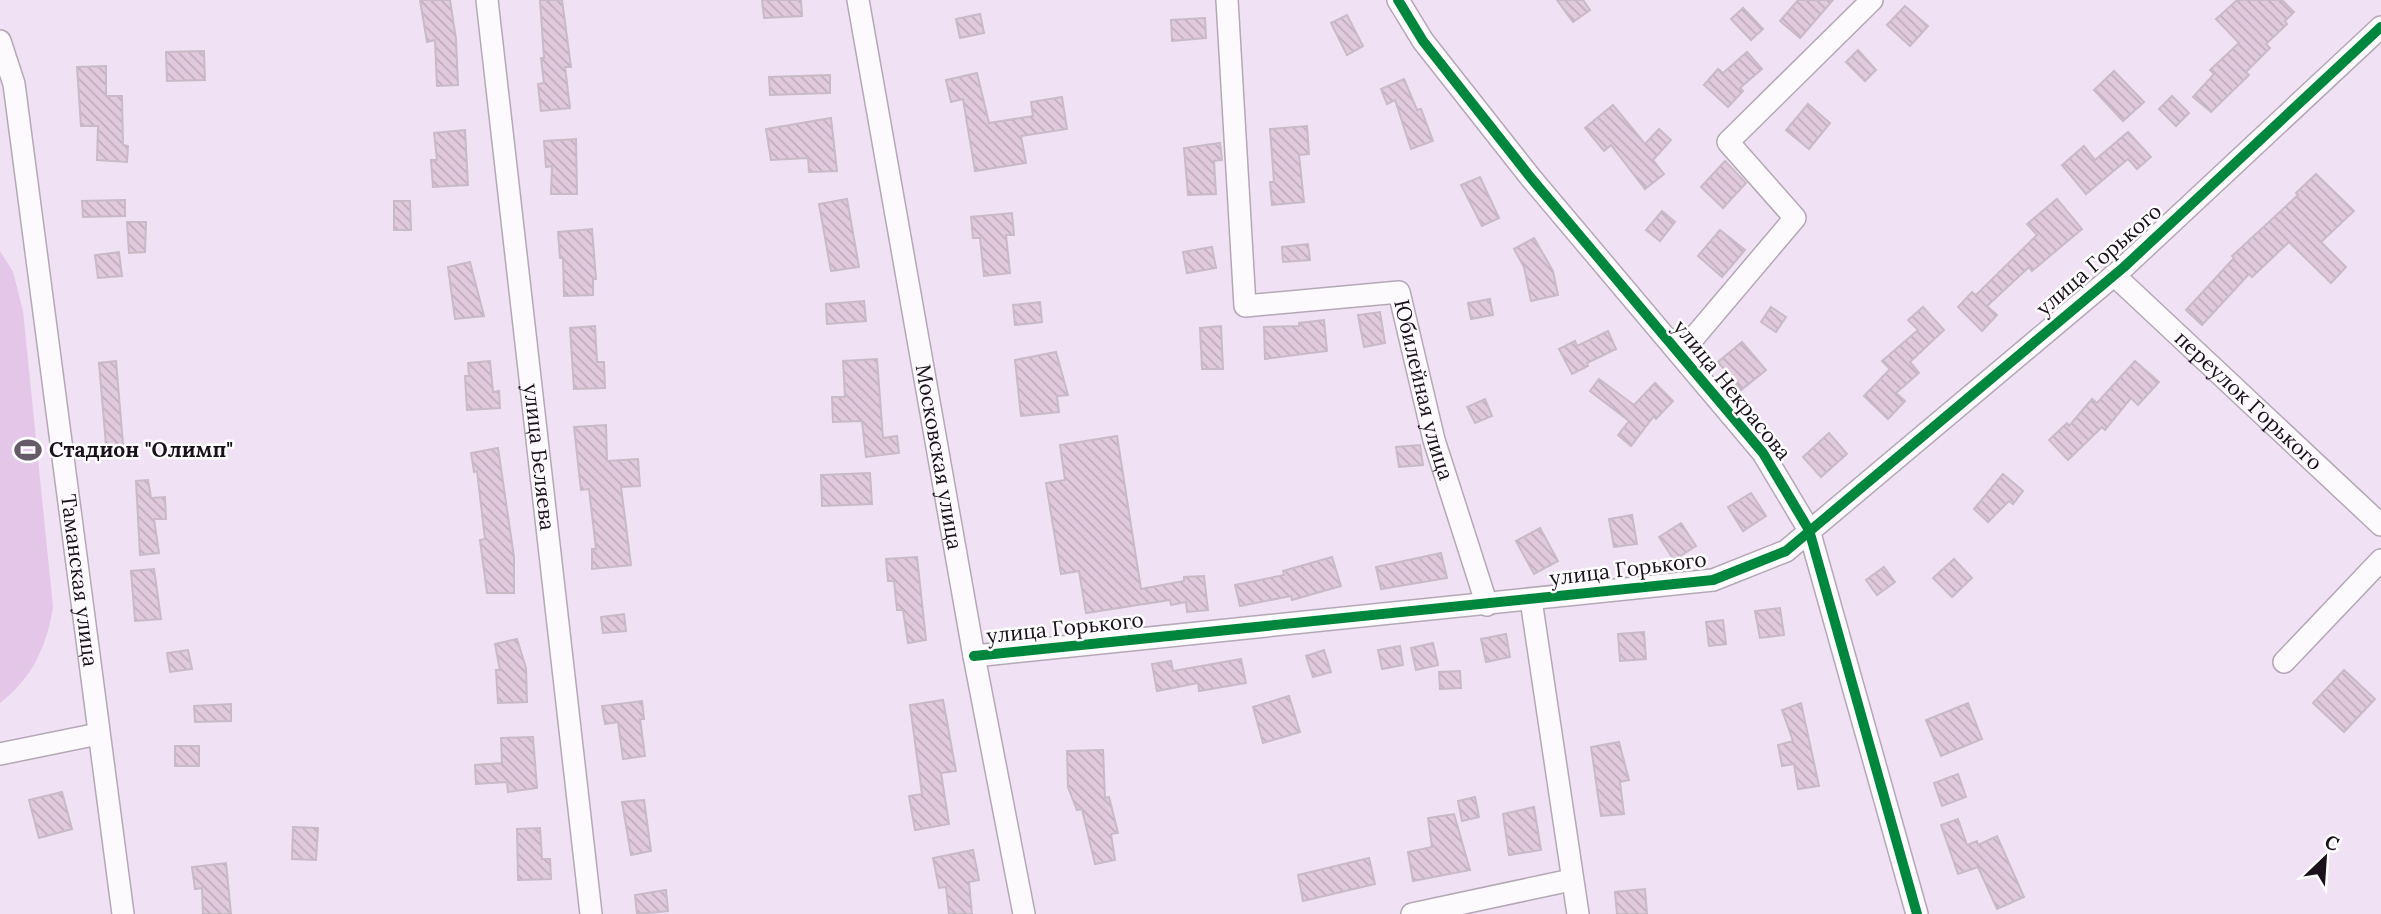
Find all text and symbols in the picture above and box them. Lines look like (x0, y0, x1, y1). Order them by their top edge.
street label: улица Горького (2030, 198, 2167, 322)
street label: Юбилейная улица (1388, 297, 1460, 484)
street label: улица Некрасова (1667, 314, 1797, 466)
street label: переулок Горького (2169, 325, 2328, 476)
street label: Московская улица (910, 362, 969, 552)
street label: улица Беляева (518, 382, 561, 532)
sports icon: Стадион "Олимп" (13, 435, 43, 465)
place label: Стадион "Олимп" (49, 436, 233, 463)
street label: Таманская улица (55, 492, 104, 669)
street label: улица Горького (1548, 545, 1708, 592)
street label: улица Горького (985, 606, 1145, 649)
north arrow (2290, 823, 2360, 893)
text: С (2321, 829, 2343, 856)

